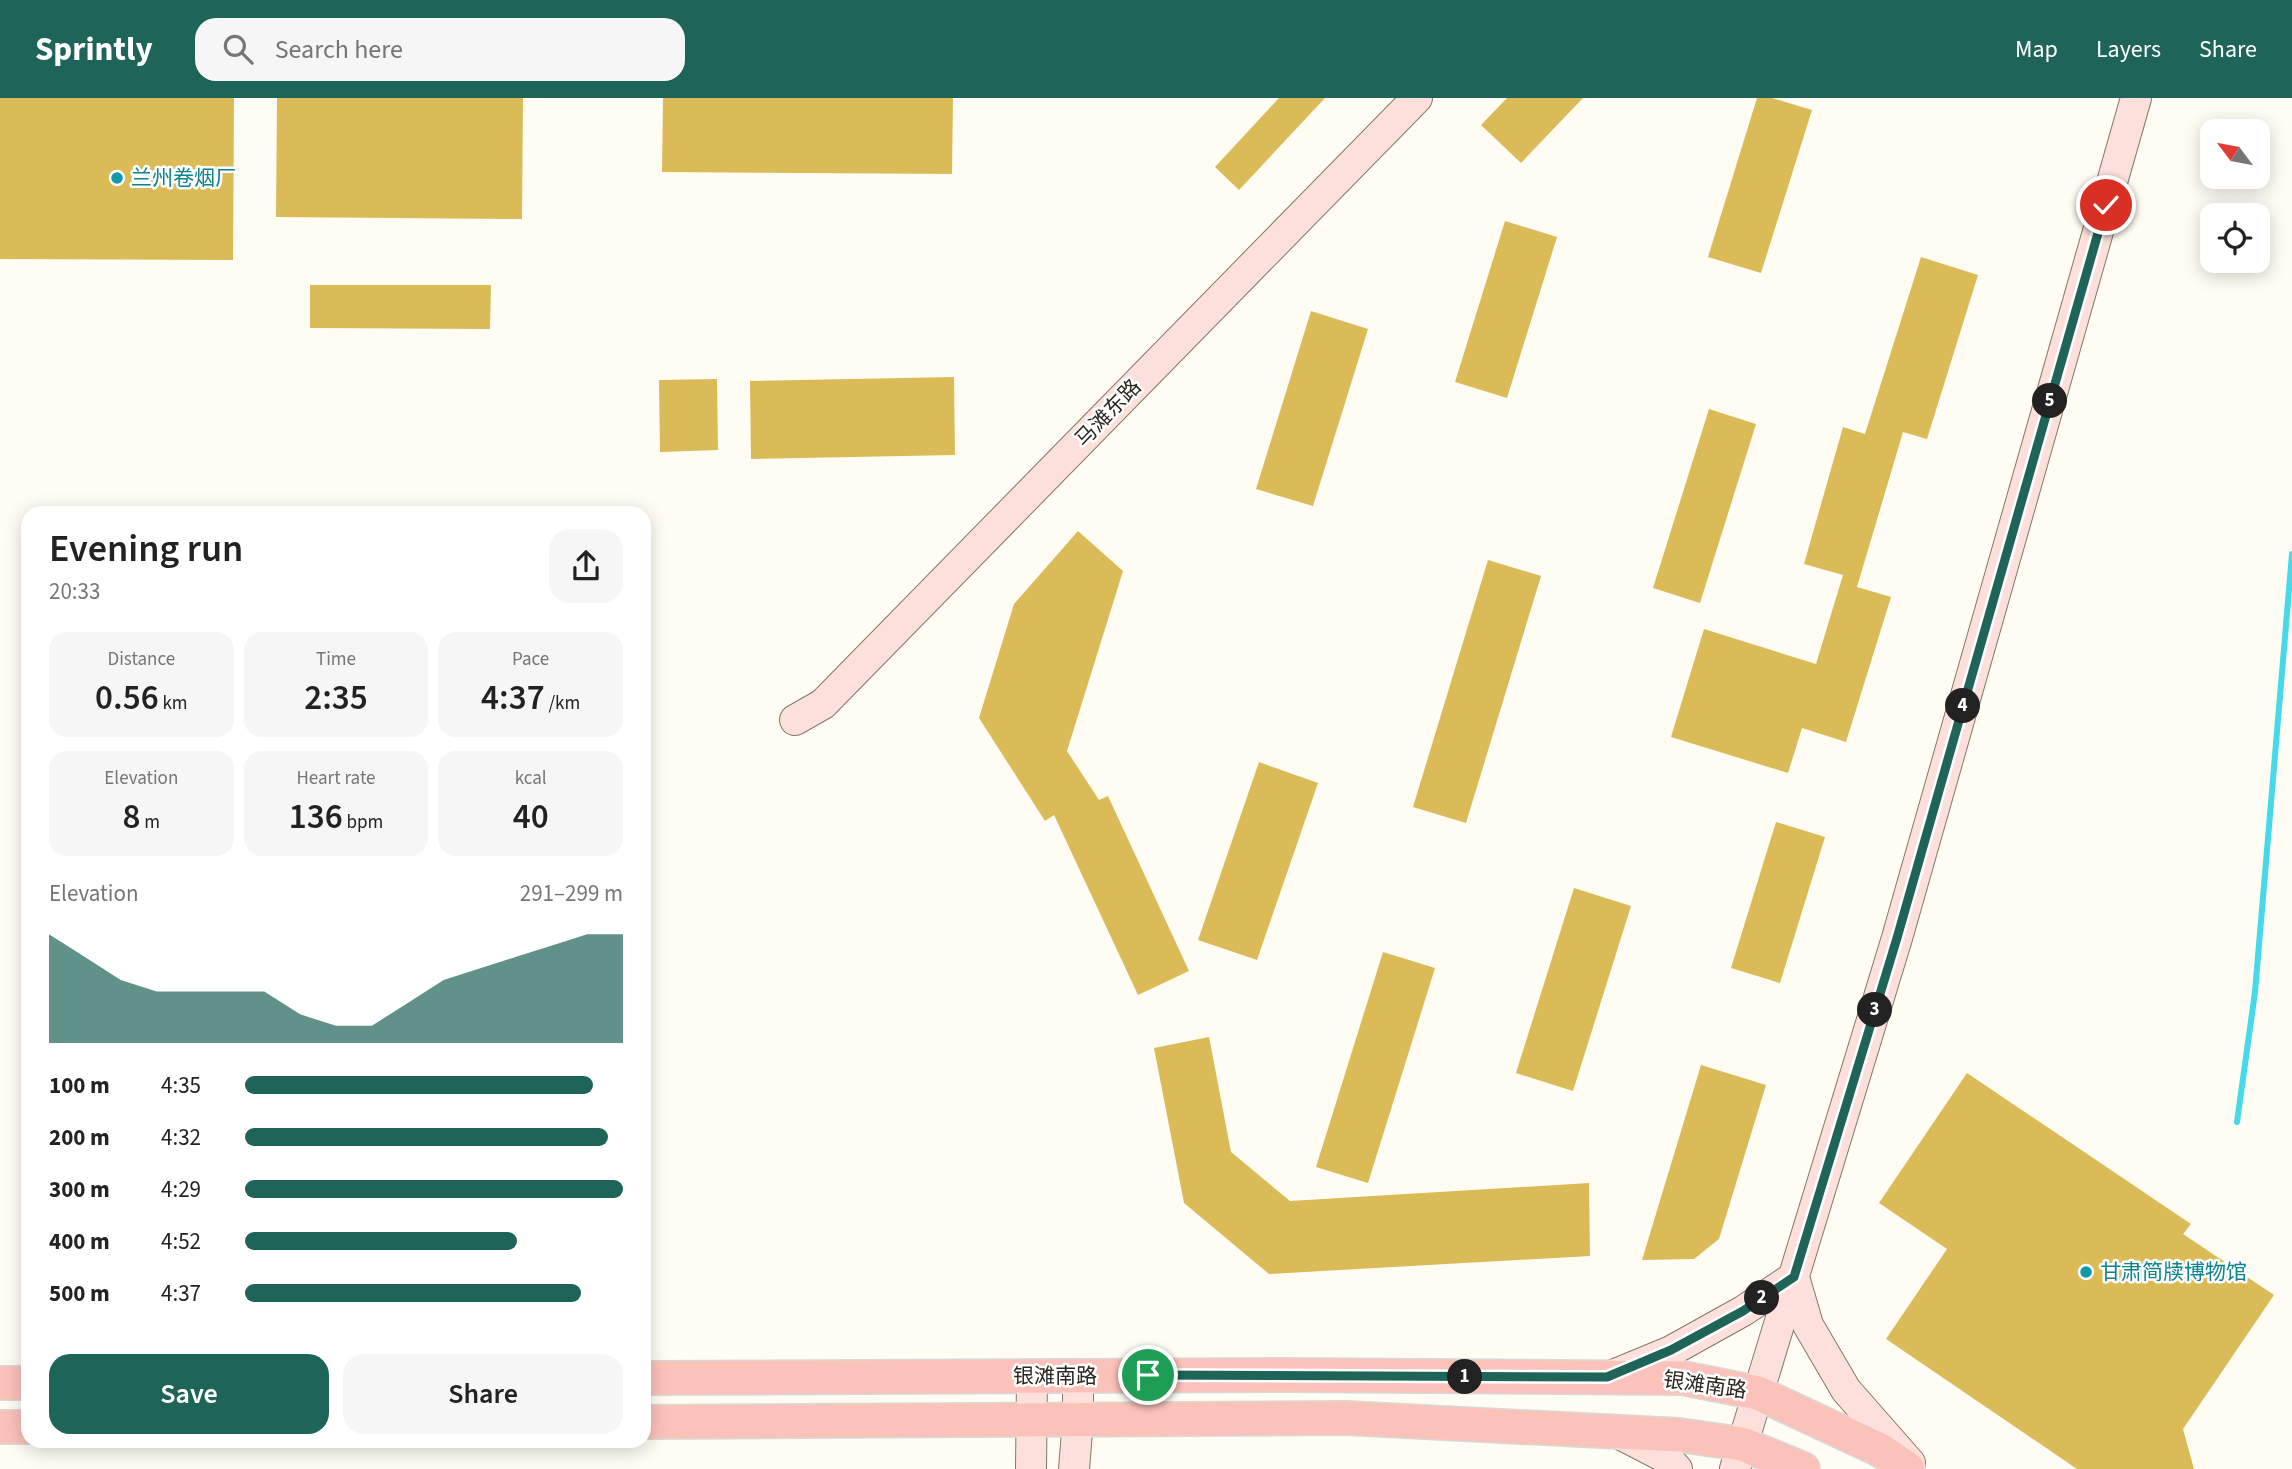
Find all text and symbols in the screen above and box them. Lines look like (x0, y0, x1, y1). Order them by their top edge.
search box (195, 18, 685, 81)
text: Sprintly (35, 26, 153, 73)
icon: search (219, 30, 257, 68)
text: Search here (275, 31, 403, 68)
text: Map (2015, 32, 2058, 67)
text: Layers (2096, 32, 2161, 67)
text: Share (2199, 32, 2257, 67)
north arrow (2200, 119, 2270, 189)
map controls (2200, 119, 2270, 273)
place label: 兰州卷烟厂 (131, 163, 236, 193)
marker: 兰州卷烟厂 (109, 170, 125, 186)
pin (2076, 175, 2136, 235)
icon: check (2087, 186, 2125, 224)
button: locate (2200, 203, 2270, 273)
street label: 马滩东路 (1068, 372, 1148, 454)
pin: 5 (2032, 384, 2068, 418)
text: 5 (2044, 387, 2055, 414)
text: Evening run (49, 522, 243, 576)
button: share (549, 529, 623, 603)
text: 20:33 (49, 575, 100, 608)
text: Distance (108, 646, 175, 673)
text: Time (316, 646, 356, 673)
text: Pace (512, 646, 549, 673)
text: 0.56 (95, 673, 159, 723)
text: 2:35 (304, 673, 368, 723)
text: 4:37 (481, 673, 545, 723)
pin: 4 (1946, 688, 1980, 724)
text: km (159, 690, 188, 717)
text: /km (545, 690, 580, 717)
text: 4 (1957, 692, 1968, 719)
text: Elevation (104, 765, 178, 792)
text: Heart rate (296, 765, 375, 792)
text: kcal (515, 765, 547, 792)
text: 8 (123, 792, 141, 842)
text: 136 (289, 792, 343, 842)
text: 40 (513, 792, 549, 842)
text: m (141, 809, 160, 836)
text: bpm (343, 809, 383, 836)
text: Elevation (49, 877, 139, 910)
text: 291–299 m (520, 877, 623, 910)
pin: 3 (1857, 992, 1892, 1028)
text: 3 (1869, 996, 1880, 1023)
text: 100 m (49, 1069, 110, 1102)
text: 4:35 (161, 1069, 201, 1102)
text: 200 m (49, 1121, 110, 1154)
text: 4:32 (161, 1121, 201, 1154)
text: 300 m (49, 1173, 110, 1206)
text: 4:29 (161, 1173, 201, 1206)
text: 400 m (49, 1225, 110, 1258)
text: 4:52 (161, 1225, 201, 1258)
place label: 甘肃简牍博物馆 (2100, 1257, 2247, 1287)
marker: 甘肃简牍博物馆 (2078, 1264, 2094, 1280)
text: 500 m (49, 1277, 110, 1310)
text: 4:37 (161, 1277, 201, 1310)
pin: 2 (1744, 1280, 1780, 1316)
text: 2 (1756, 1284, 1767, 1311)
pin (1118, 1345, 1178, 1405)
button: Save (49, 1354, 329, 1434)
button: Share (343, 1354, 623, 1434)
icon: arrive (1129, 1356, 1167, 1394)
pin: 1 (1448, 1360, 1482, 1394)
street label: 银滩南路 (1013, 1361, 1097, 1391)
text: 1 (1459, 1363, 1470, 1390)
street label: 银滩南路 (1661, 1364, 1749, 1406)

